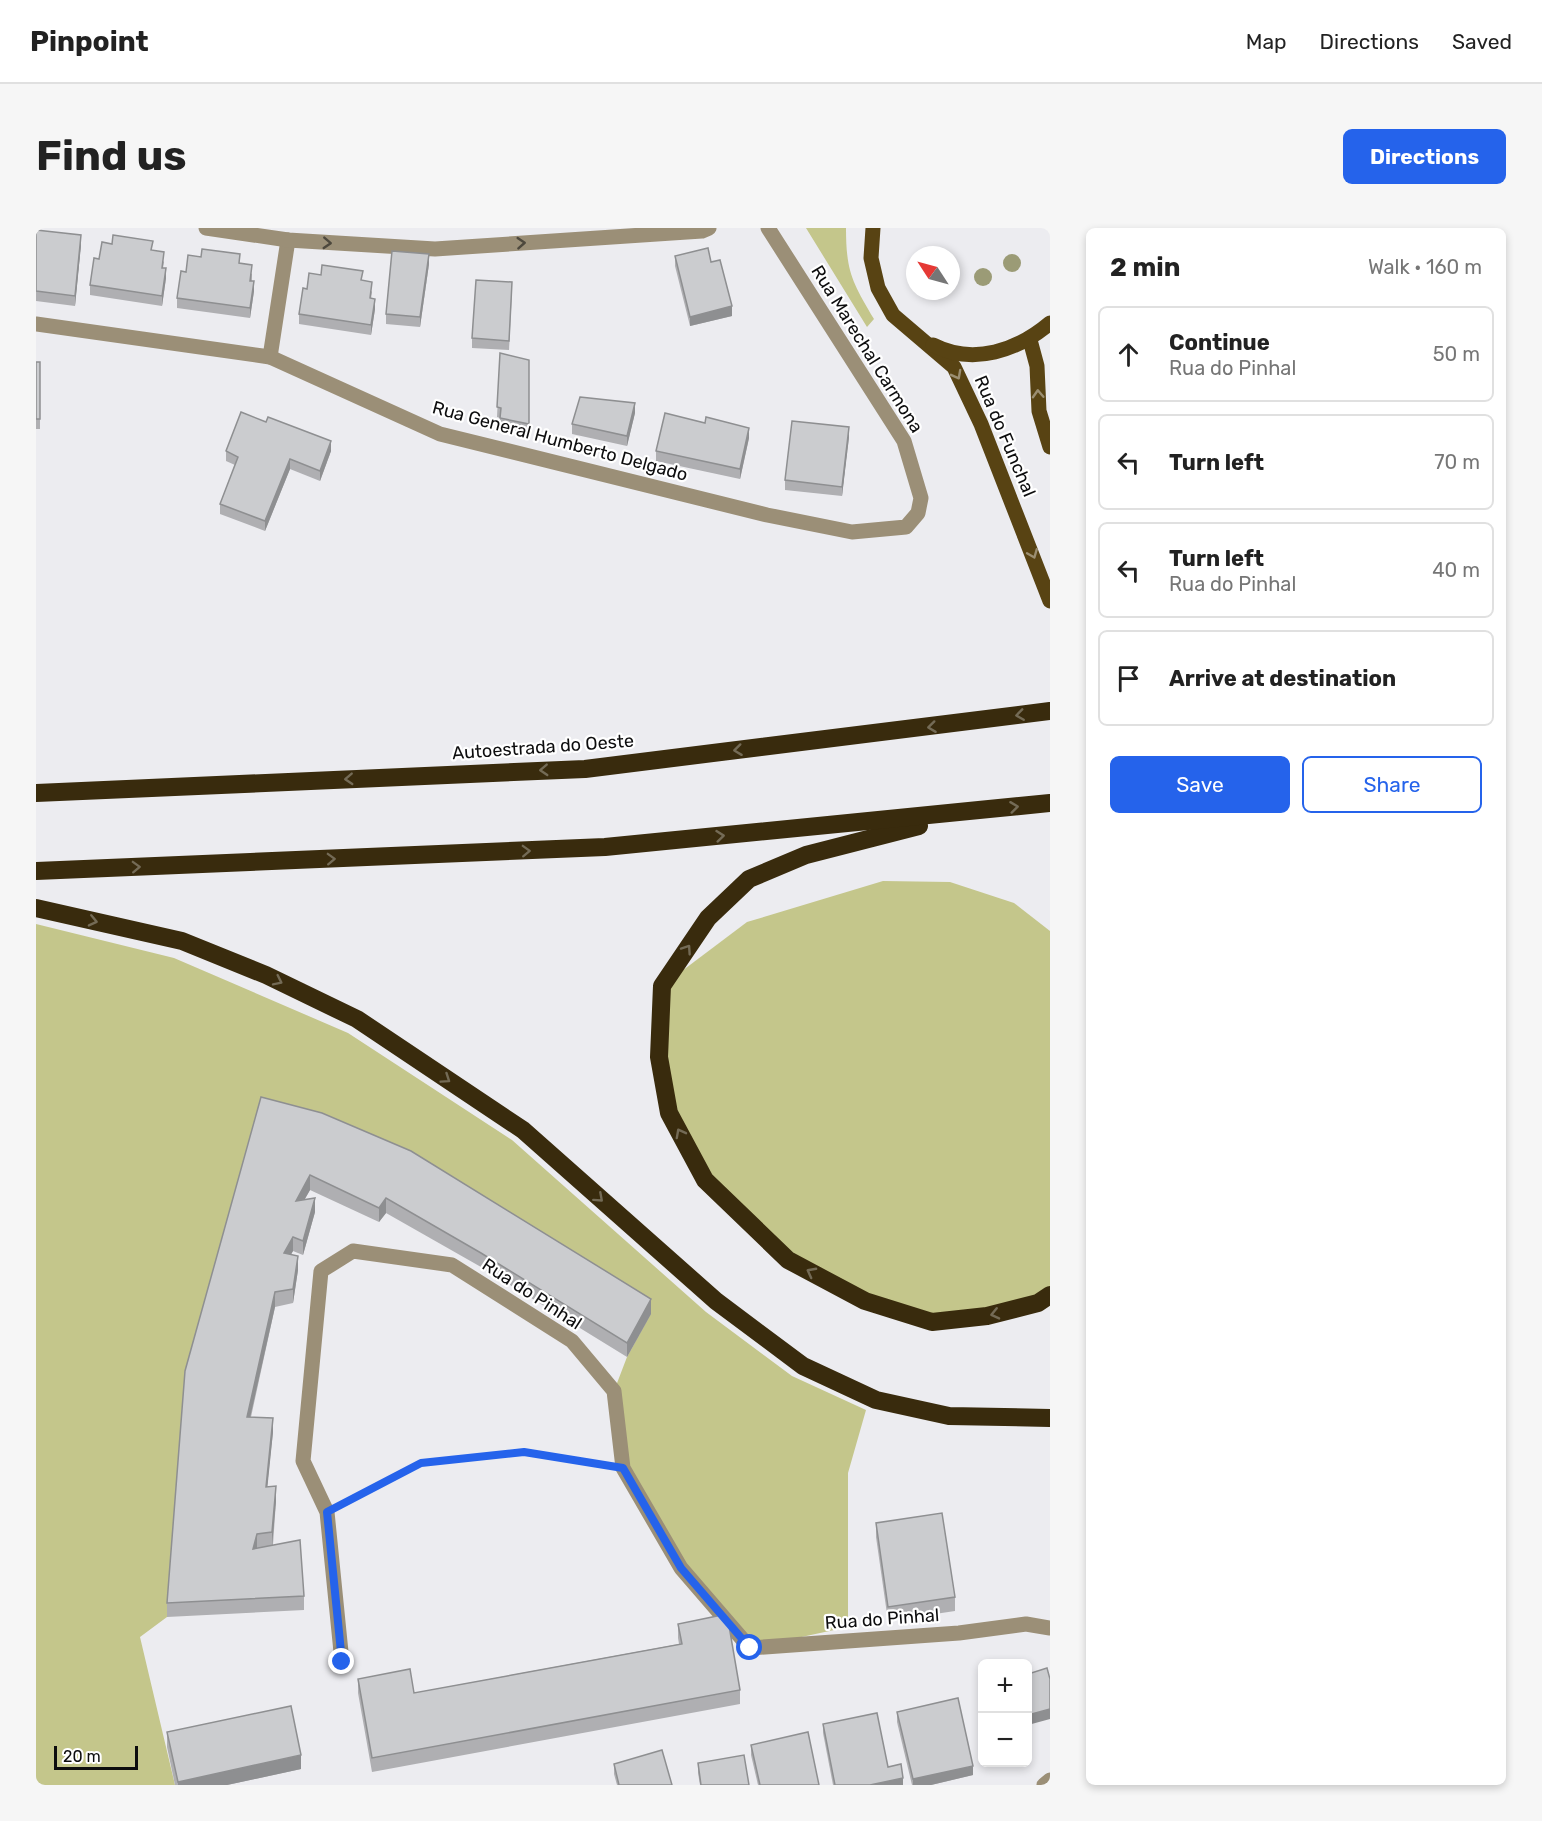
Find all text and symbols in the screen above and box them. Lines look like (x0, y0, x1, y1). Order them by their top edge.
text: Pinpoint (30, 25, 149, 58)
text: Map (1246, 29, 1287, 54)
text: Directions (1320, 29, 1419, 54)
text: Saved (1452, 29, 1512, 54)
button: Directions (1343, 129, 1506, 184)
text: Find us (36, 131, 187, 181)
one-way arrow (322, 236, 331, 249)
one-way arrow (517, 237, 526, 250)
north arrow (906, 246, 960, 300)
text: 2 min (1110, 252, 1180, 283)
text: Walk · 160 m (1368, 255, 1482, 279)
street label: Rua Marechal Carmona (806, 261, 928, 437)
text: Continue (1169, 329, 1270, 356)
icon: ahead (1112, 338, 1145, 371)
text: 50 m (1433, 342, 1480, 366)
text: Rua do Pinhal (1169, 356, 1296, 380)
one-way arrow (950, 369, 961, 379)
street label: Rua do Funchal (970, 372, 1040, 500)
one-way arrow (1032, 390, 1045, 399)
street label: Rua General Humberto Delgado (430, 396, 690, 486)
icon: left (1112, 446, 1145, 479)
text: Turn left (1169, 449, 1264, 476)
text: 70 m (1434, 450, 1480, 474)
text: Turn left (1169, 545, 1264, 572)
one-way arrow (1025, 549, 1038, 559)
icon: left (1112, 554, 1145, 587)
text: 40 m (1432, 558, 1480, 582)
text: Rua do Pinhal (1169, 572, 1296, 596)
icon: arrive (1112, 662, 1145, 695)
text: Arrive at destination (1169, 665, 1396, 692)
one-way arrow (1015, 709, 1024, 721)
one-way arrow (927, 720, 936, 732)
street label: Autoestrada do Oeste (451, 730, 635, 764)
one-way arrow (733, 743, 743, 756)
button: Save (1110, 756, 1290, 813)
button: Share (1302, 756, 1482, 813)
one-way arrow (540, 764, 549, 777)
one-way arrow (345, 772, 354, 785)
one-way arrow (1009, 801, 1018, 814)
one-way arrow (716, 830, 725, 843)
one-way arrow (522, 844, 531, 857)
one-way arrow (327, 852, 336, 865)
one-way arrow (132, 861, 141, 873)
one-way arrow (88, 913, 98, 926)
one-way arrow (680, 945, 691, 956)
one-way arrow (271, 974, 282, 985)
one-way arrow (439, 1072, 450, 1083)
one-way arrow (676, 1129, 687, 1139)
one-way arrow (593, 1191, 603, 1202)
street label: Rua do Pinhal (478, 1254, 586, 1334)
one-way arrow (807, 1268, 817, 1279)
one-way arrow (990, 1307, 1000, 1320)
street label: Rua do Pinhal (824, 1604, 940, 1634)
route start (736, 1634, 762, 1660)
route end (328, 1648, 354, 1674)
map controls (978, 1659, 1032, 1767)
button: + (978, 1659, 1032, 1713)
button: − (978, 1713, 1032, 1767)
scale bar (54, 1743, 138, 1770)
text: 20 m (63, 1747, 101, 1766)

